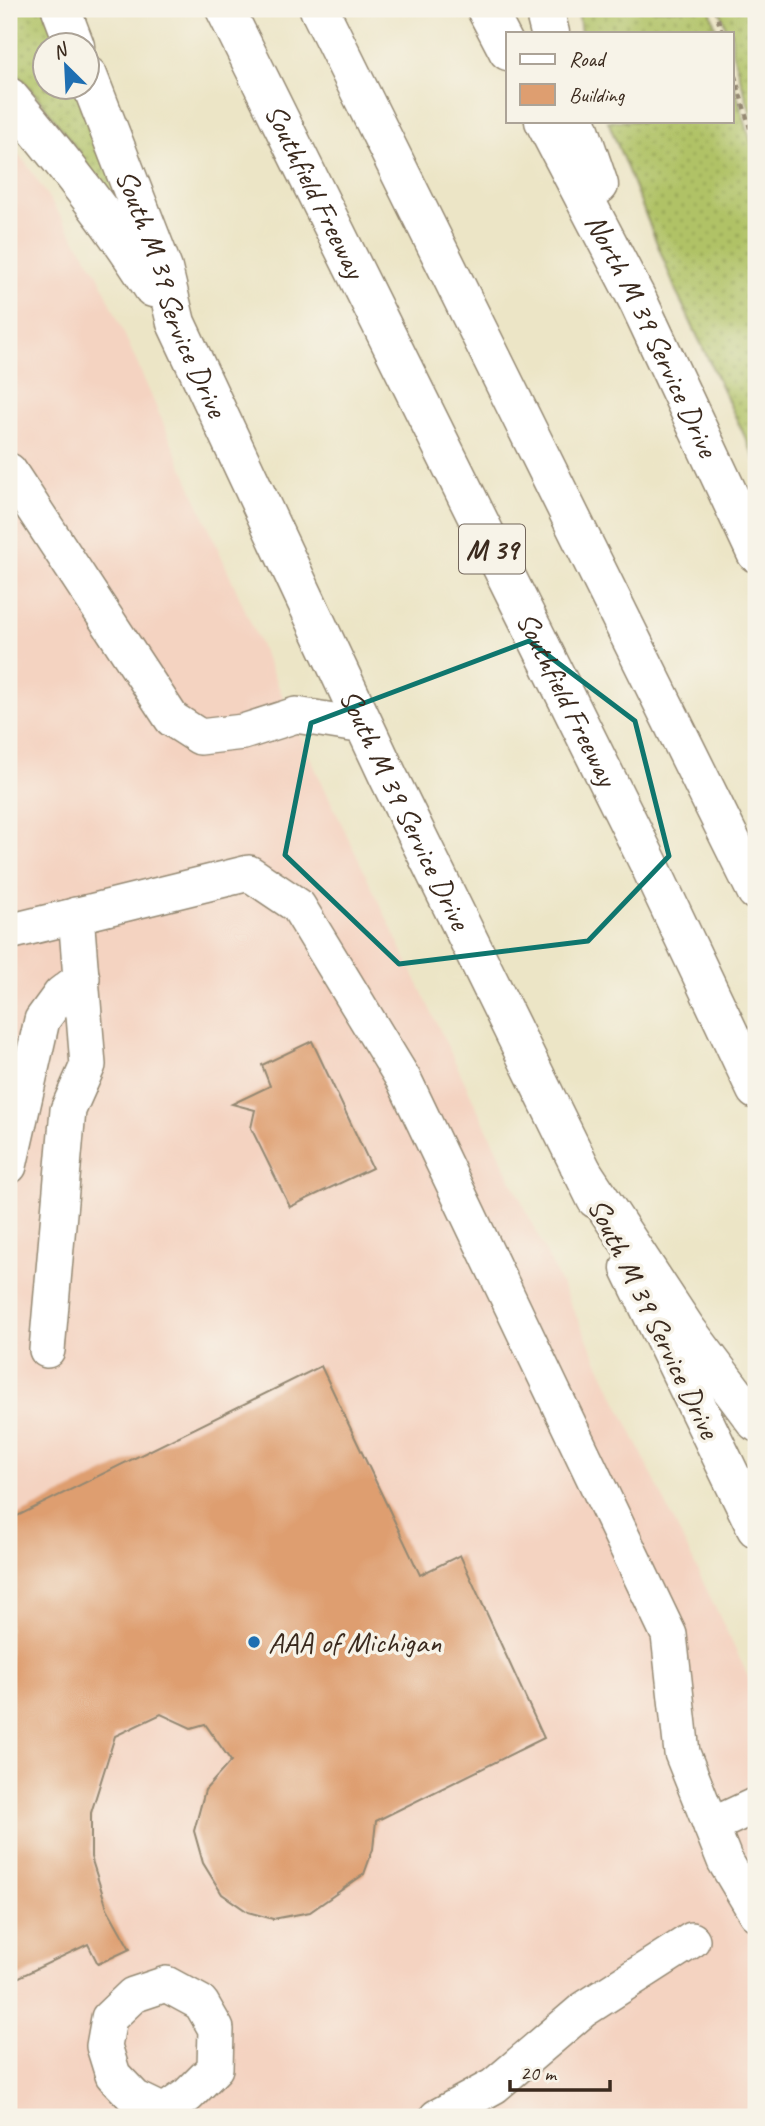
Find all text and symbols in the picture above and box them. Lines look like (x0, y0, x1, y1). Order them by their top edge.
north arrow (32, 32, 102, 102)
legend (506, 32, 734, 122)
text: N (49, 37, 73, 65)
text: Road (569, 46, 608, 72)
text: Building (569, 82, 626, 108)
street label: Southfield Freeway (256, 98, 375, 287)
street label: South M 39 Service Drive (107, 164, 237, 425)
street label: North M 39 Service Drive (577, 207, 728, 465)
road number: M 39 (459, 524, 525, 574)
street label: Southfield Freeway (508, 606, 627, 795)
street label: South M 39 Service Drive (331, 683, 480, 937)
street label: South M 39 Service Drive (579, 1192, 729, 1446)
place label: AAA of Michigan (268, 1623, 442, 1661)
marker: AAA of Michigan (246, 1634, 262, 1650)
scale bar (510, 2049, 609, 2093)
text: 20 m (520, 2060, 558, 2086)

